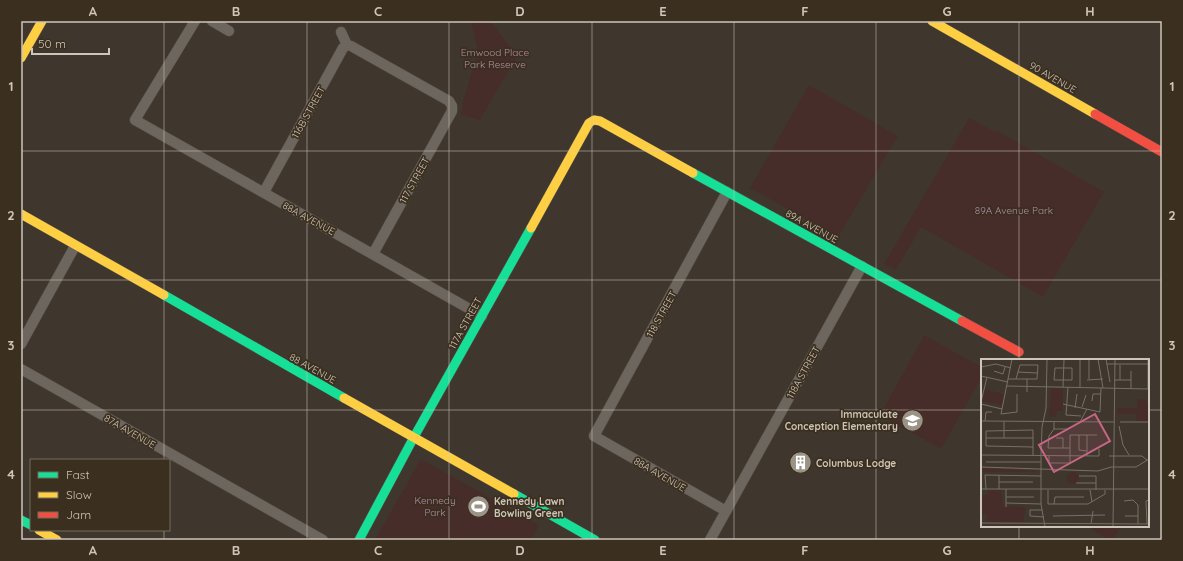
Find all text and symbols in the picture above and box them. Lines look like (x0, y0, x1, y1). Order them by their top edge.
text: A (89, 3, 98, 19)
text: B (232, 3, 240, 19)
text: C (374, 3, 382, 19)
text: D (515, 3, 525, 19)
text: E (659, 3, 667, 19)
text: F (801, 3, 809, 19)
text: G (942, 3, 952, 19)
text: H (1085, 3, 1095, 19)
scale bar (32, 30, 109, 56)
text: 50 m (38, 36, 66, 51)
park label: Emwood Place Park Reserve (461, 46, 530, 71)
street label: 90 AVENUE (1027, 59, 1079, 96)
text: 1 (8, 78, 14, 94)
text: 1 (1169, 78, 1175, 94)
street label: 116B STREET (289, 84, 328, 141)
street label: 117 STREET (396, 155, 432, 206)
street label: 88A AVENUE (280, 199, 338, 238)
park label: 89A Avenue Park (975, 204, 1053, 217)
text: 2 (7, 207, 15, 223)
street label: 89A AVENUE (783, 207, 841, 246)
text: 2 (1168, 207, 1176, 223)
street label: 118 STREET (643, 289, 680, 340)
street label: 117A STREET (446, 295, 485, 352)
text: 3 (8, 337, 15, 353)
text: 3 (1169, 337, 1176, 353)
street label: 118A STREET (784, 344, 823, 401)
street label: 88 AVENUE (287, 350, 339, 387)
inset map (981, 359, 1149, 527)
school or university icon: Immaculate Conception Elementary (900, 407, 926, 433)
place label: Immaculate Conception Elementary (785, 408, 898, 433)
street label: 87A AVENUE (102, 411, 158, 452)
building icon: Columbus Lodge (788, 450, 814, 476)
street label: 88A AVENUE (631, 454, 688, 495)
place label: Columbus Lodge (816, 457, 896, 470)
legend (30, 459, 170, 531)
text: 4 (7, 466, 15, 482)
text: 4 (1168, 466, 1176, 482)
text: Fast (66, 467, 90, 482)
text: Slow (66, 487, 92, 502)
park label: Kennedy Park (414, 494, 456, 519)
sports icon: Kennedy Lawn Bowling Green (466, 494, 492, 520)
place label: Kennedy Lawn Bowling Green (494, 495, 565, 520)
text: Jam (66, 507, 91, 522)
text: A (89, 542, 98, 558)
text: B (232, 542, 240, 558)
text: C (374, 542, 382, 558)
text: D (515, 542, 525, 558)
text: E (659, 542, 667, 558)
text: F (801, 542, 809, 558)
text: G (942, 542, 952, 558)
text: H (1085, 542, 1095, 558)

